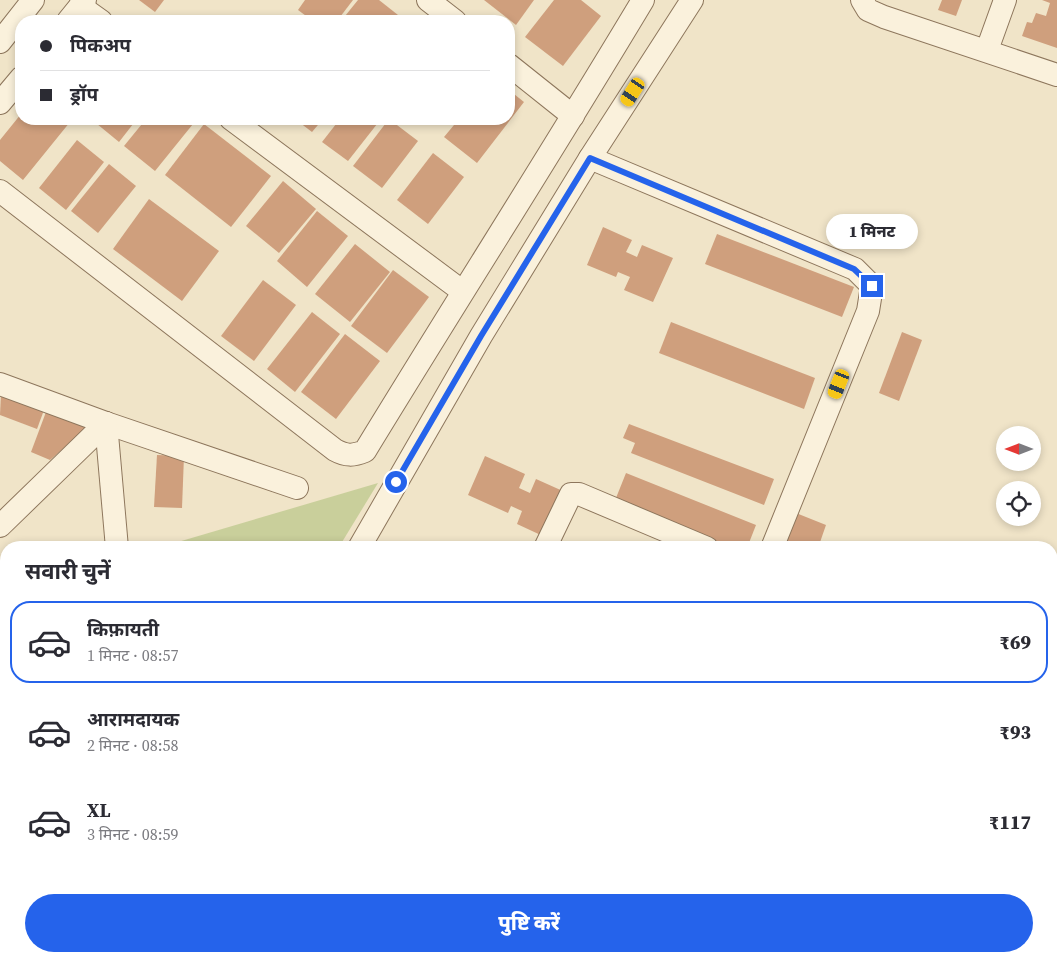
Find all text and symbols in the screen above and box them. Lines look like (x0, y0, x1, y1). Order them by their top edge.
text: पिकअप (70, 32, 131, 58)
car (618, 75, 647, 109)
text: ड्रॉप (70, 81, 98, 107)
callout: 1 मिनट (826, 214, 918, 248)
text: 1 मिनट (849, 220, 895, 242)
route end (861, 275, 883, 297)
car (826, 367, 851, 401)
north arrow (996, 426, 1041, 471)
map controls (996, 426, 1041, 526)
route start (385, 471, 407, 493)
button: locate (996, 481, 1041, 526)
text: सवारी चुनें (25, 556, 111, 586)
text: किफ़ायती (87, 616, 159, 642)
icon: car (27, 620, 72, 665)
text: ₹69 (1000, 629, 1031, 655)
text: 1 मिनट · 08:57 (87, 644, 178, 666)
text: आरामदायक (87, 706, 179, 732)
icon: car (27, 710, 72, 755)
text: ₹93 (1000, 719, 1031, 745)
text: 2 मिनट · 08:58 (87, 734, 178, 756)
text: XL (87, 797, 110, 823)
icon: car (27, 800, 72, 845)
text: ₹117 (989, 809, 1031, 835)
text: 3 मिनट · 08:59 (87, 823, 178, 845)
button: पुष्टि करें (25, 894, 1033, 952)

